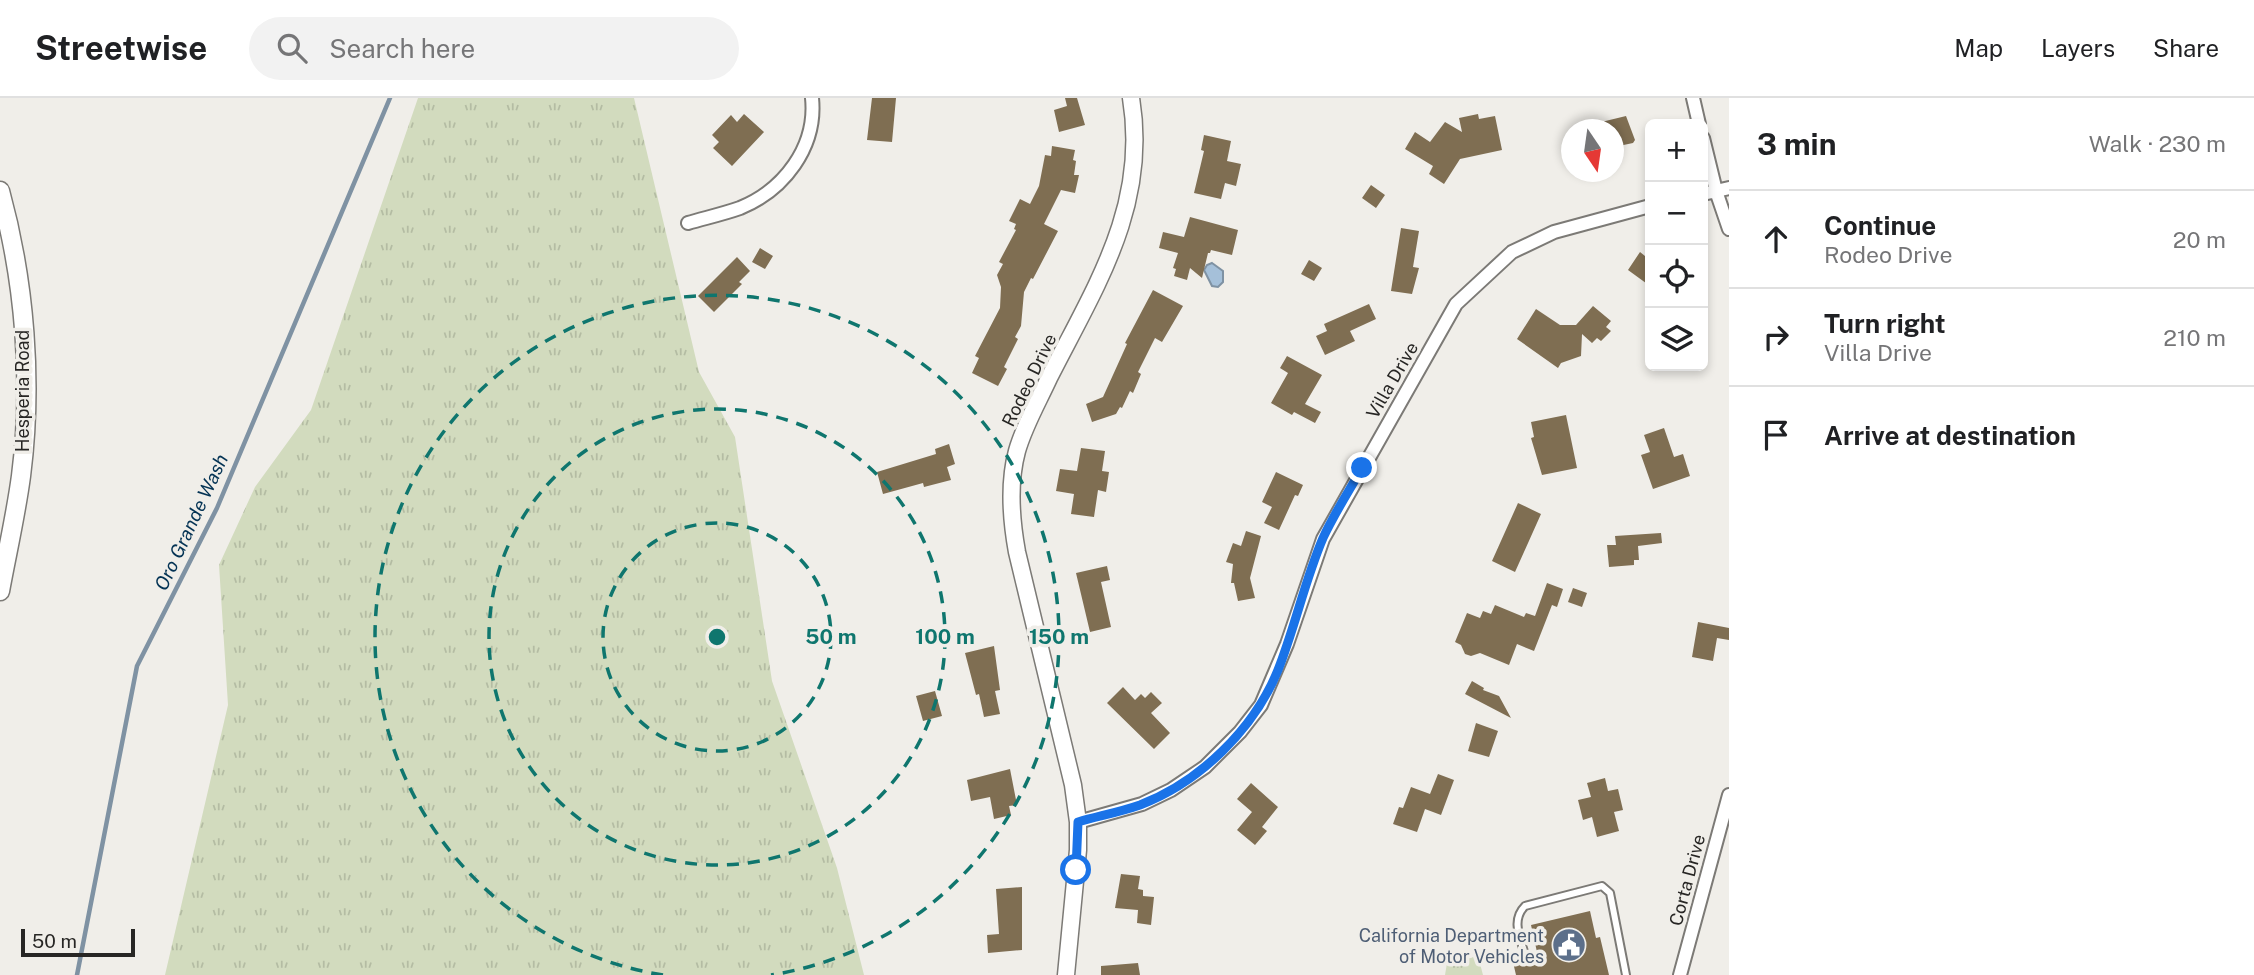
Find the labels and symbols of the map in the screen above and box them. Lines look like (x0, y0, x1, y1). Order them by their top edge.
north arrow (1561, 119, 1624, 182)
street label: Hesperia Road (12, 330, 33, 452)
street label: Rodeo Drive (998, 330, 1060, 430)
street label: Villa Drive (1362, 338, 1422, 422)
water label: Oro Grande Wash (150, 450, 232, 594)
route end (1346, 452, 1377, 483)
text: 50 m (805, 624, 857, 649)
text: 100 m (915, 624, 975, 649)
text: 150 m (1029, 624, 1089, 649)
centre of rings (705, 625, 729, 649)
street label: Corta Drive (1665, 832, 1709, 928)
route start (1060, 854, 1091, 885)
place label: California Department of Motor Vehicles (1359, 925, 1544, 967)
scale bar (21, 926, 135, 958)
public building icon: California Department of Motor Vehicles (1550, 926, 1588, 964)

